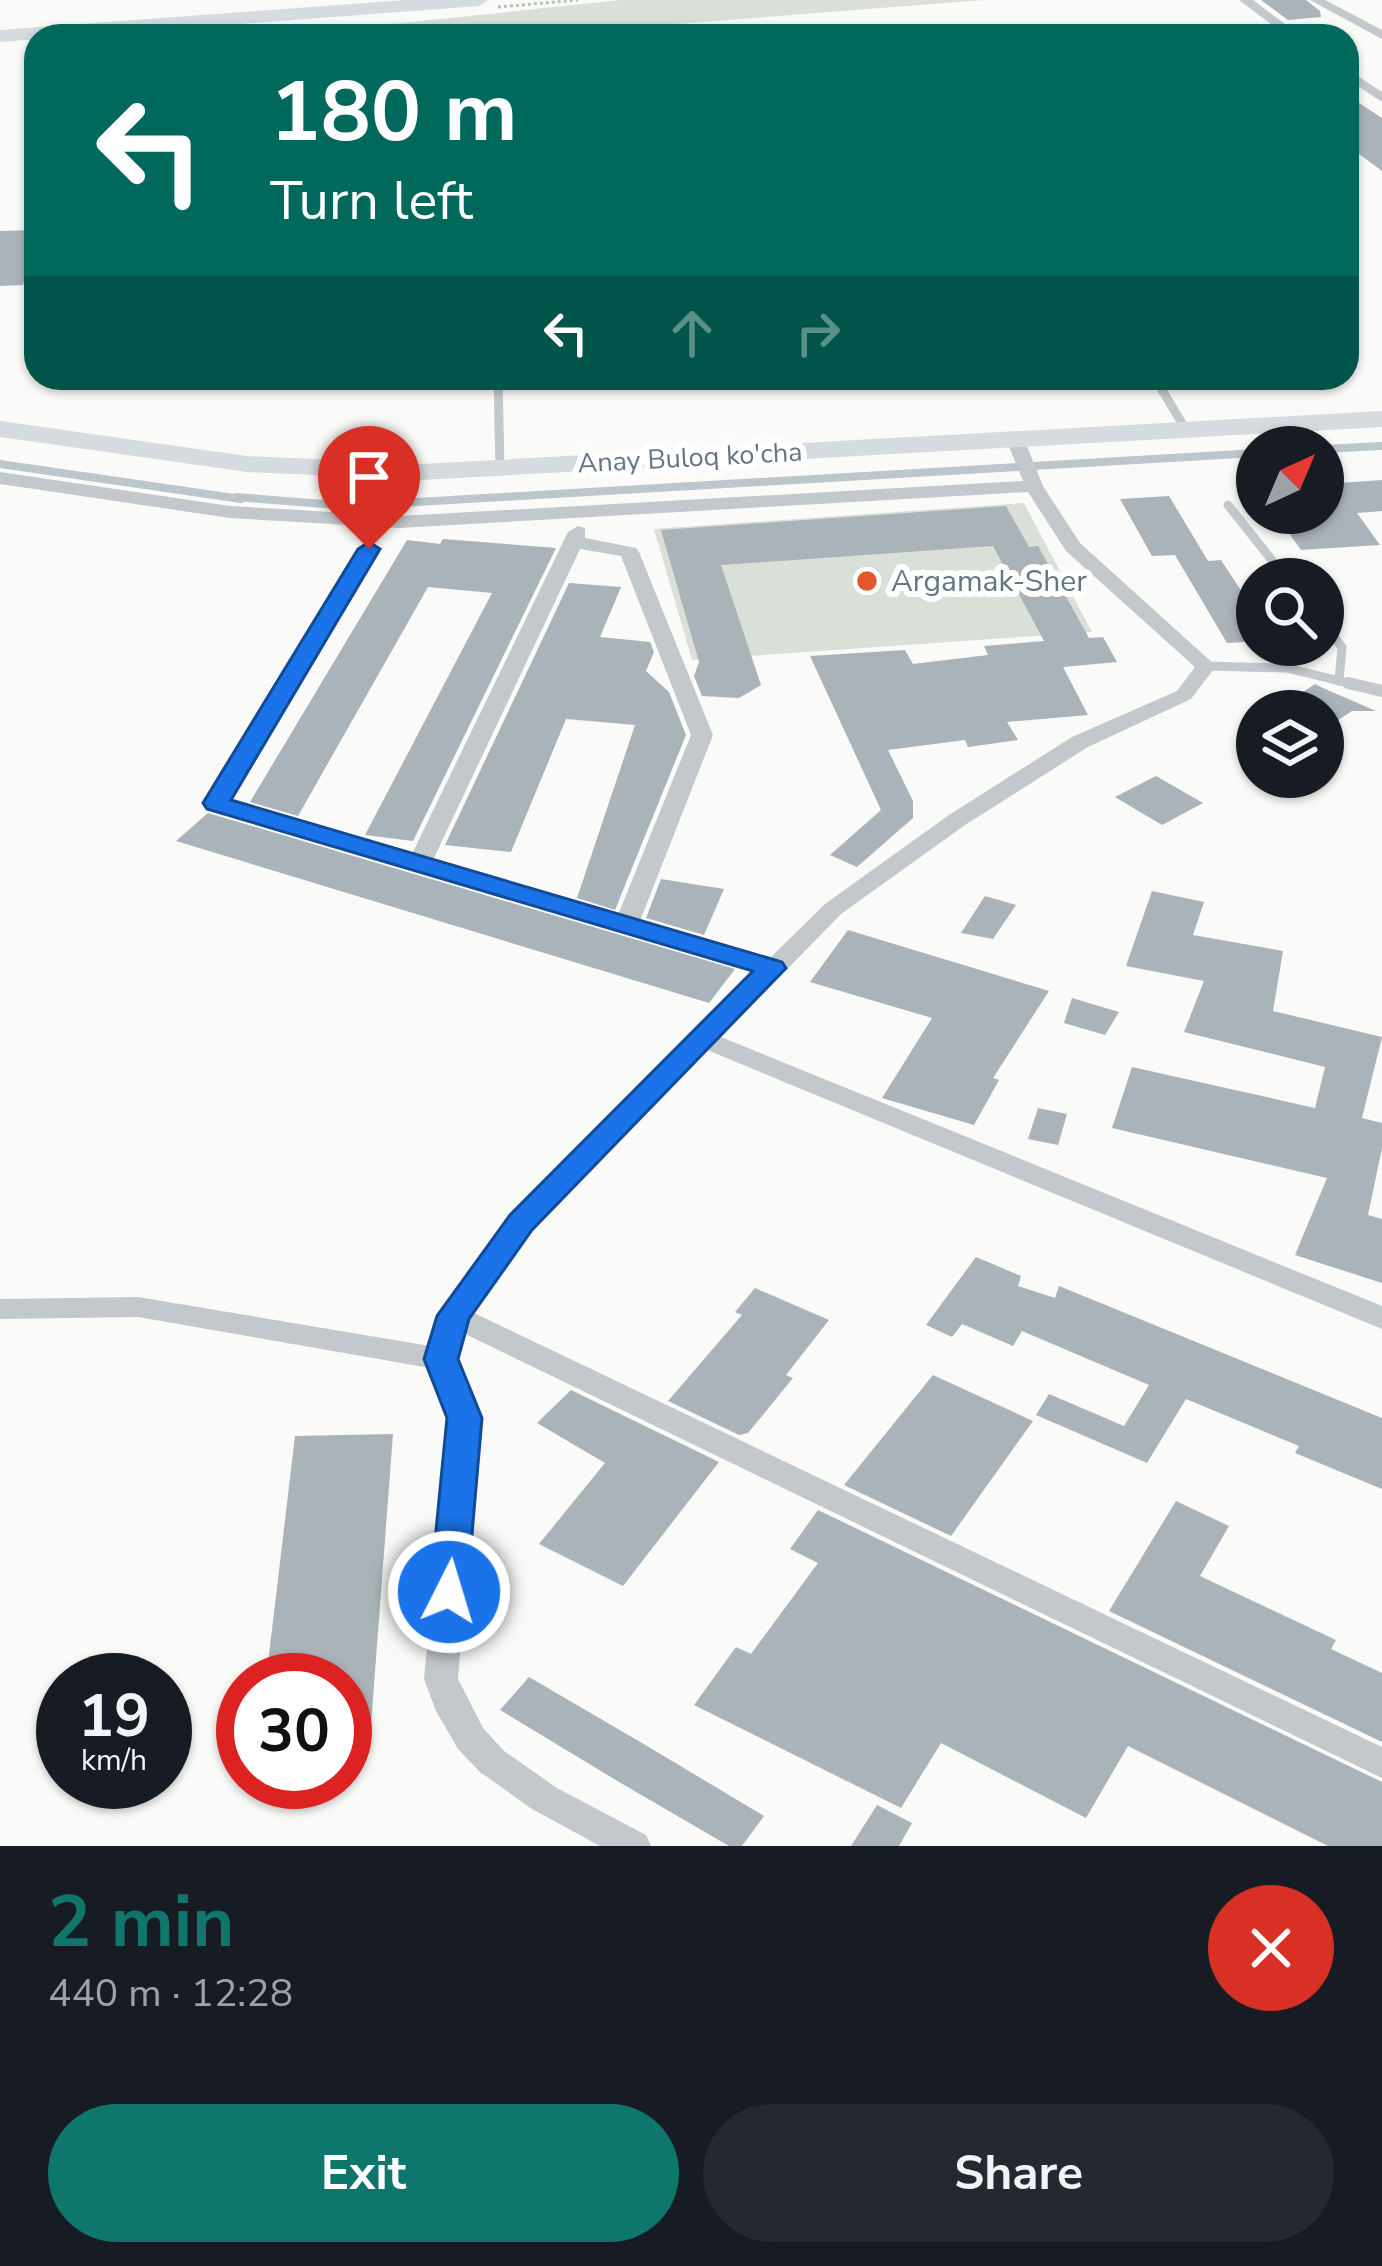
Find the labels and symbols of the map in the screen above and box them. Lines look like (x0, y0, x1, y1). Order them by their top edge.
pin (318, 426, 420, 549)
north arrow (1236, 426, 1344, 534)
street label: Anay Buloq ko'cha (577, 434, 803, 482)
place label: Argamak-Sher (891, 561, 1087, 602)
marker: Argamak-Sher (854, 568, 880, 594)
position arrow (386, 1529, 512, 1655)
speed limit sign: 30 (216, 1653, 372, 1809)

